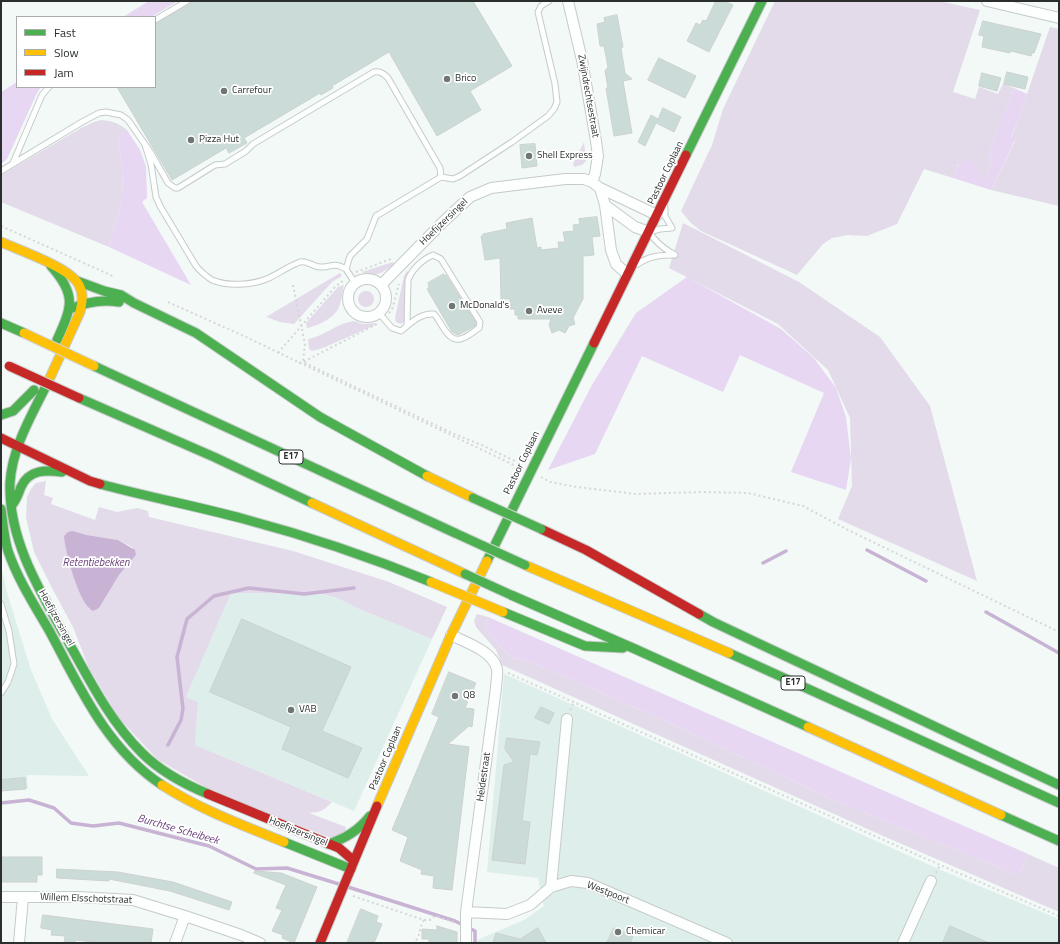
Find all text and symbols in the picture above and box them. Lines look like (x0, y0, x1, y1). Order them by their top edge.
legend (16, 16, 156, 88)
text: Fast (54, 23, 76, 42)
text: Slow (54, 43, 79, 62)
street label: Zwijndrechtsestraat (575, 53, 601, 139)
text: Jam (54, 63, 74, 82)
place label: Brico (455, 73, 476, 85)
marker: Brico (442, 74, 452, 84)
place label: Carrefour (232, 85, 272, 97)
marker: Carrefour (219, 86, 229, 96)
place label: Pizza Hut (199, 134, 239, 146)
marker: Pizza Hut (186, 135, 196, 145)
street label: Pastoor Coplaan (646, 139, 686, 207)
place label: Shell Express (537, 150, 593, 162)
marker: Shell Express (524, 151, 534, 161)
street label: Hoefijzersingel (417, 196, 471, 248)
place label: McDonald's (460, 300, 509, 312)
marker: McDonald's (447, 301, 457, 311)
place label: Aveve (537, 305, 562, 317)
marker: Aveve (524, 306, 534, 316)
street label: Pastoor Coplaan (502, 429, 542, 497)
road number: E17 (279, 450, 303, 464)
water label: Retentiebekken (63, 556, 129, 570)
street label: Hoefijzersingel (36, 588, 76, 648)
road number: E17 (781, 676, 805, 690)
place label: Q8 (463, 690, 475, 702)
marker: Q8 (450, 691, 460, 701)
place label: VAB (299, 704, 317, 716)
marker: VAB (286, 705, 296, 715)
street label: Pastoor Coplaan (367, 724, 405, 792)
street label: Heidestraat (475, 752, 493, 802)
water label: Burchtse Scheibeek (136, 812, 220, 848)
street label: Hoefijzersingel (267, 815, 329, 849)
street label: Westpoort (585, 879, 631, 907)
street label: Willem Elsschotstraat (40, 891, 132, 907)
place label: Chemicar (626, 926, 665, 938)
marker: Chemicar (613, 927, 623, 937)

